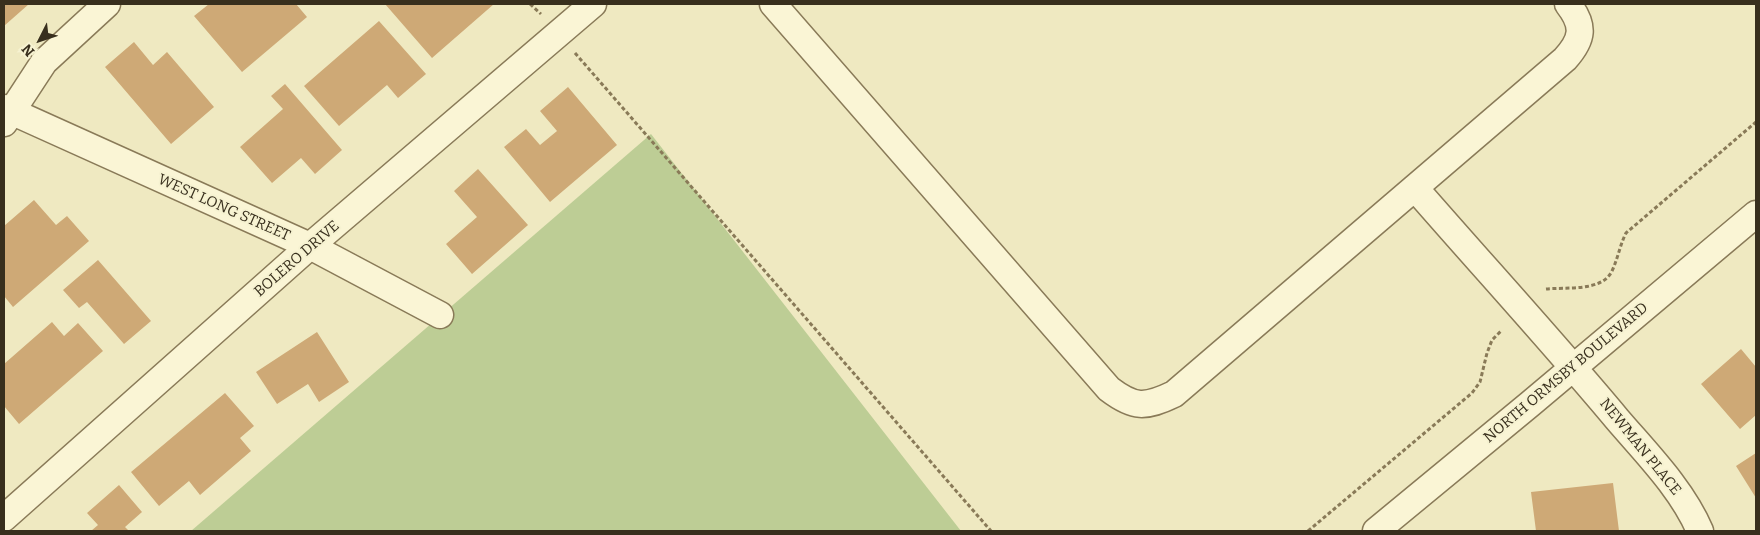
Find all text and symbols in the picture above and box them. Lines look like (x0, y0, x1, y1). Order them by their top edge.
north arrow (15, 15, 65, 65)
text: N (18, 41, 38, 60)
street label: WEST LONG STREET (155, 171, 293, 245)
street label: BOLERO DRIVE (251, 217, 343, 301)
street label: NORTH ORMSBY BOULEVARD (1480, 299, 1652, 447)
street label: NEWMAN PLACE (1595, 395, 1685, 499)

